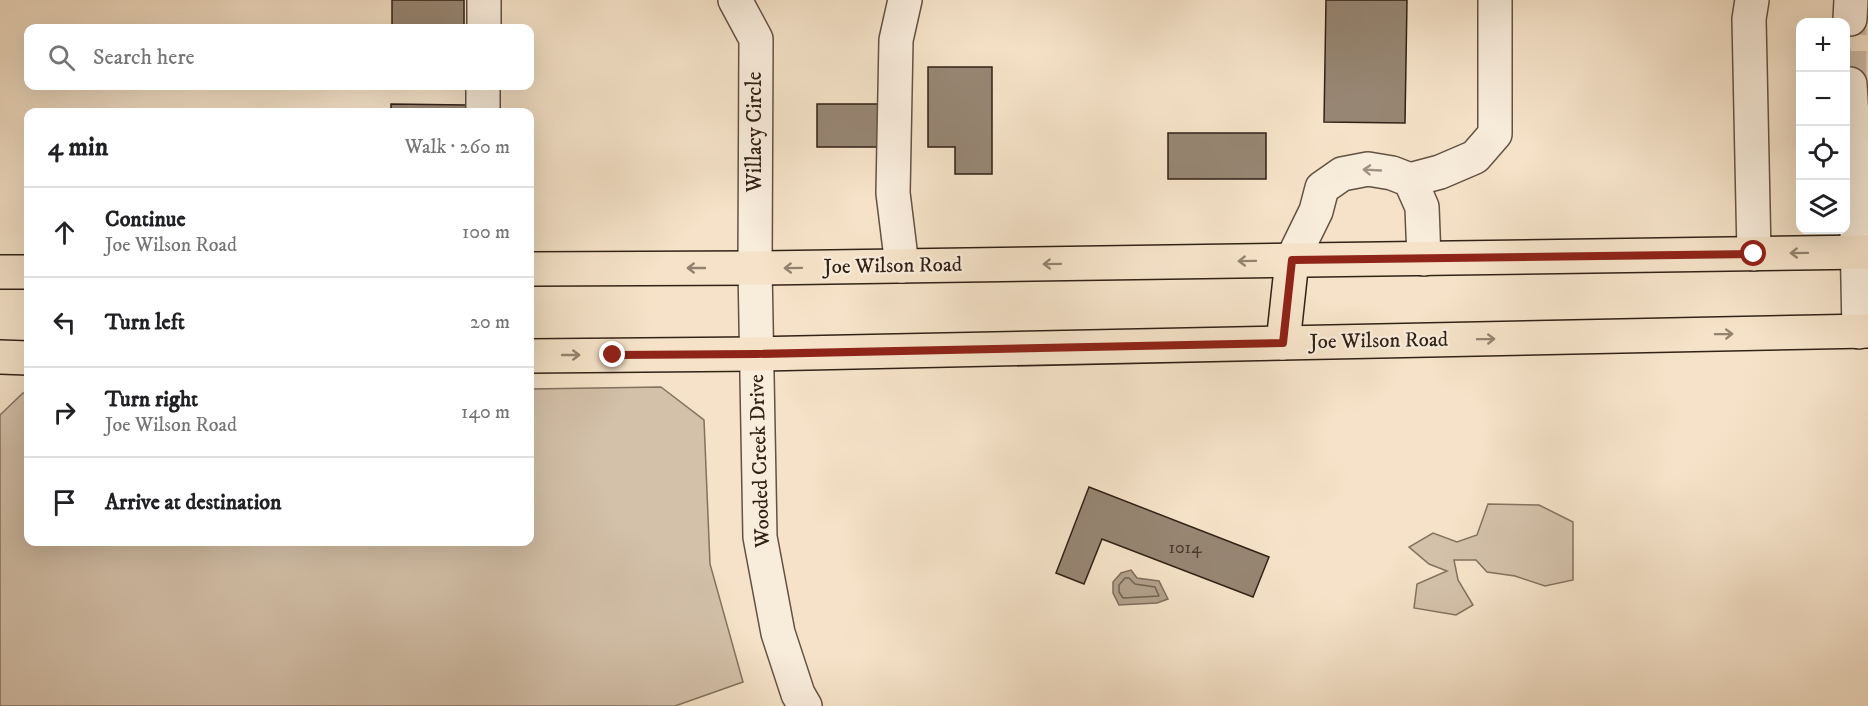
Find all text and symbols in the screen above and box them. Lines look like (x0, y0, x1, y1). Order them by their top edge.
map controls (1796, 18, 1850, 234)
button: + (1796, 18, 1850, 72)
search box (24, 24, 534, 90)
icon: search (45, 41, 78, 74)
text: Search here (93, 44, 195, 71)
street label: Willacy Circle (742, 71, 768, 193)
button: − (1796, 72, 1850, 126)
button: locate (1796, 126, 1850, 180)
text: 4 min (48, 131, 108, 164)
text: Walk · 260 m (405, 135, 510, 160)
one-way arrow (1362, 165, 1382, 176)
button: layers (1796, 180, 1850, 234)
text: Continue (105, 206, 186, 233)
icon: ahead (48, 216, 81, 249)
text: 100 m (462, 220, 510, 245)
text: Joe Wilson Road (105, 233, 237, 258)
route start (1740, 240, 1766, 266)
one-way arrow (1790, 247, 1810, 259)
street label: Joe Wilson Road (822, 252, 963, 280)
one-way arrow (1238, 255, 1258, 267)
one-way arrow (1043, 258, 1063, 270)
one-way arrow (783, 262, 803, 274)
one-way arrow (687, 263, 707, 274)
icon: left (48, 306, 81, 339)
text: Turn left (105, 309, 185, 336)
text: 20 m (470, 310, 510, 335)
street label: Joe Wilson Road (1308, 327, 1449, 355)
one-way arrow (1713, 329, 1733, 340)
one-way arrow (1476, 333, 1496, 345)
route end (599, 341, 625, 367)
one-way arrow (561, 349, 581, 361)
street label: Wooded Creek Drive (744, 374, 776, 549)
text: Turn right (105, 386, 198, 413)
icon: right (48, 396, 81, 429)
text: 140 m (461, 400, 510, 425)
text: Joe Wilson Road (105, 413, 237, 438)
icon: arrive (48, 486, 81, 519)
text: Arrive at destination (105, 489, 282, 516)
house number: 1014 (1168, 537, 1202, 559)

